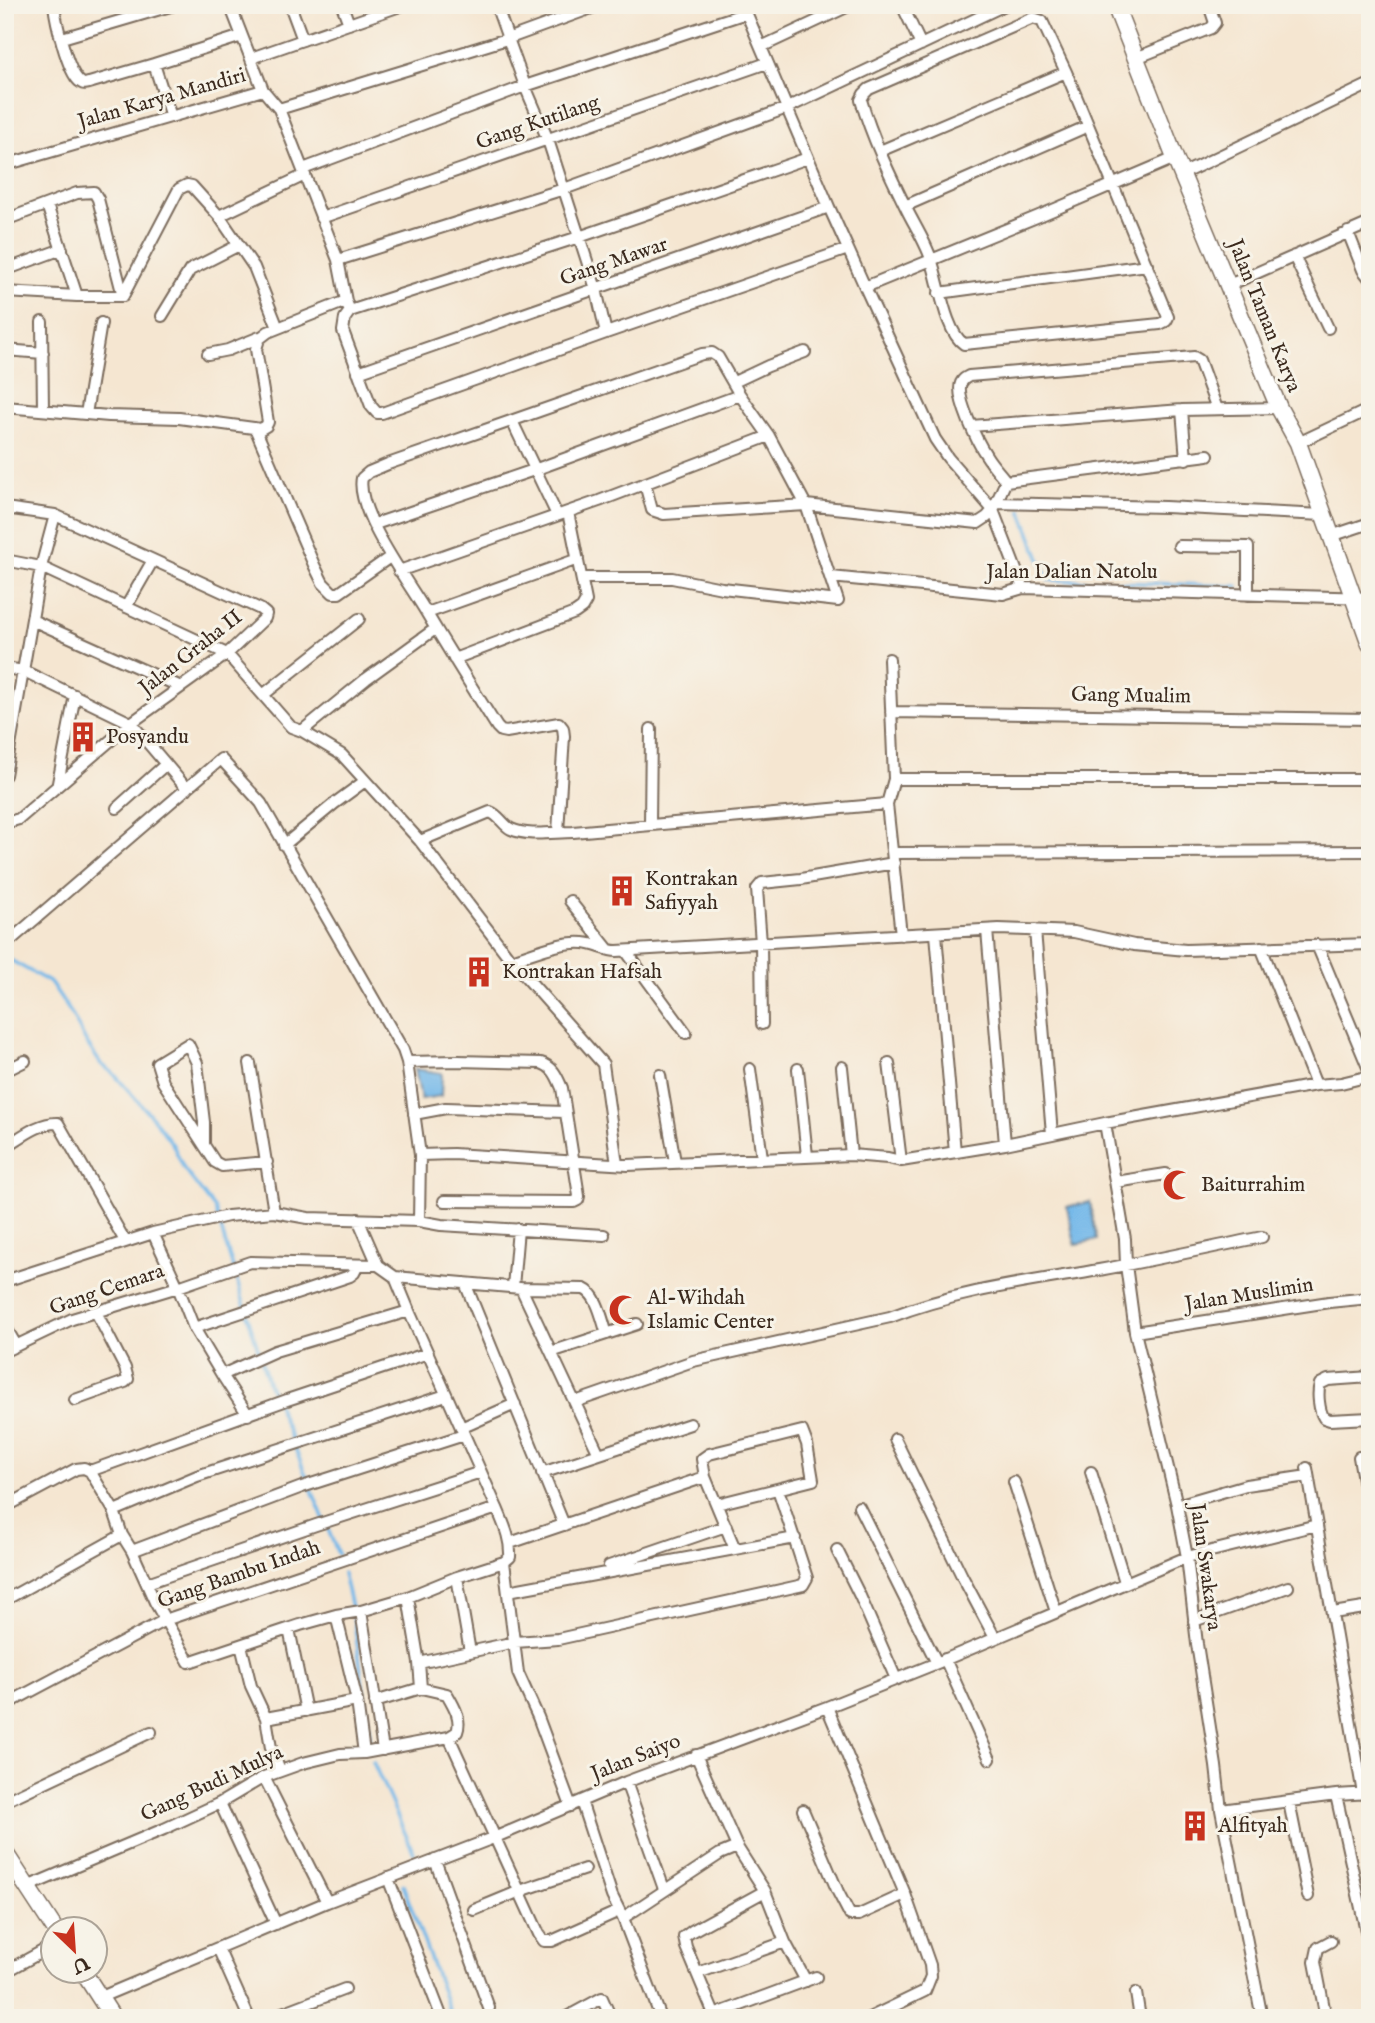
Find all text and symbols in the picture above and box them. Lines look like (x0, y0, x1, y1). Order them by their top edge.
street label: Jalan Karya Mandiri (73, 62, 249, 136)
street label: Gang Kutilang (473, 89, 604, 157)
street label: Gang Mawar (557, 231, 672, 293)
street label: Jalan Taman Karya (1220, 234, 1307, 397)
street label: Jalan Dalian Natolu (984, 559, 1158, 586)
street label: Jalan Graha II (132, 604, 248, 703)
street label: Gang Mualim (1071, 681, 1191, 711)
building icon: Posyandu (66, 720, 100, 754)
place label: Posyandu (106, 724, 189, 751)
place label: Kontrakan Safiyyah (645, 866, 738, 917)
building icon: Kontrakan Safiyyah (605, 874, 639, 908)
building icon: Kontrakan Hafsah (462, 955, 496, 989)
place label: Kontrakan Hafsah (502, 959, 662, 986)
mosque icon: Baiturrahim (1161, 1168, 1195, 1202)
place label: Baiturrahim (1201, 1172, 1305, 1199)
street label: Gang Cemara (46, 1257, 169, 1322)
street label: Jalan Muslimin (1181, 1272, 1315, 1319)
place label: Al-Wihdah Islamic Center (646, 1285, 774, 1336)
mosque icon: Al-Wihdah Islamic Center (607, 1293, 641, 1327)
street label: Jalan Swakarya (1182, 1500, 1227, 1633)
street label: Gang Bambu Indah (154, 1535, 324, 1615)
street label: Jalan Saiyo (585, 1728, 685, 1789)
street label: Gang Budi Mulya (136, 1739, 288, 1829)
building icon: Alfityah (1178, 1809, 1212, 1843)
place label: Alfityah (1217, 1813, 1288, 1840)
north arrow (38, 1914, 108, 1984)
text: U (67, 1949, 94, 1978)

